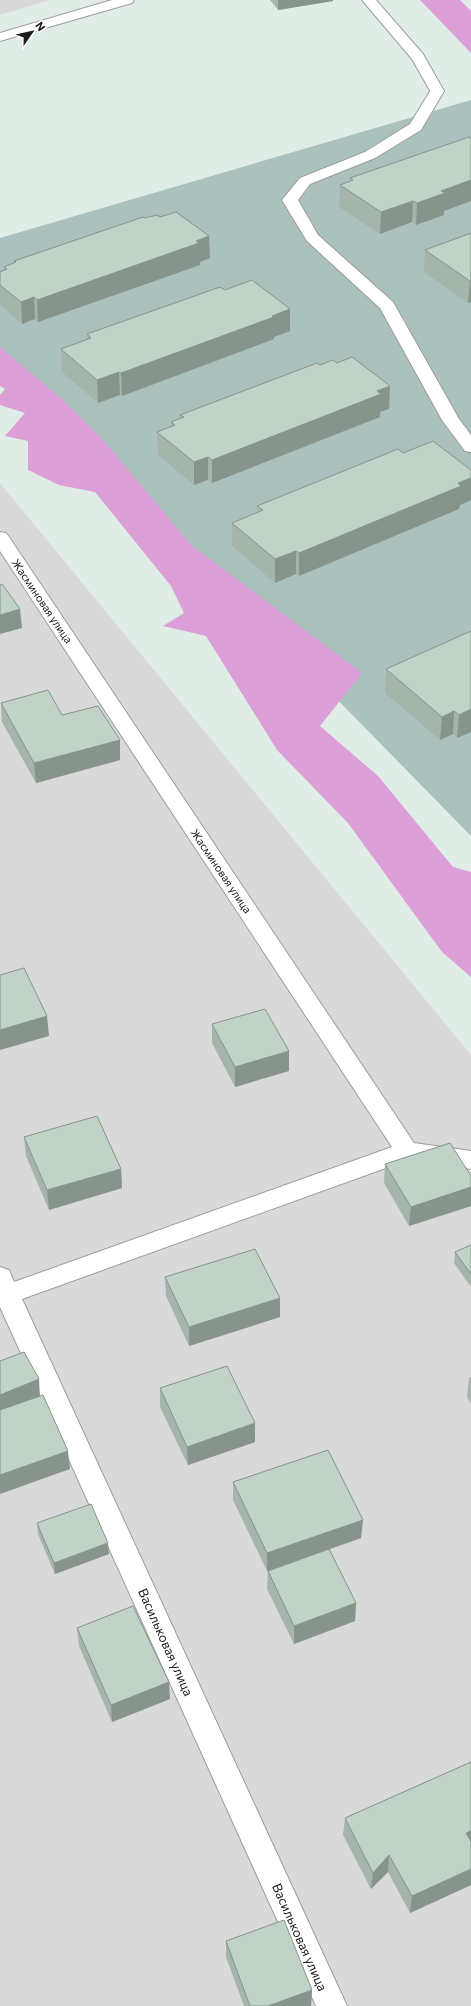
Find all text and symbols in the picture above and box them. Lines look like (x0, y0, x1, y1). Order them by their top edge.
north arrow (12, 12, 52, 52)
text: N (33, 19, 48, 33)
street label: Жасминовая улица (9, 556, 75, 645)
street label: Жасминовая улица (188, 826, 254, 915)
street label: Васильковая улица (135, 1586, 197, 1698)
street label: Васильковая улица (269, 1881, 331, 1993)

